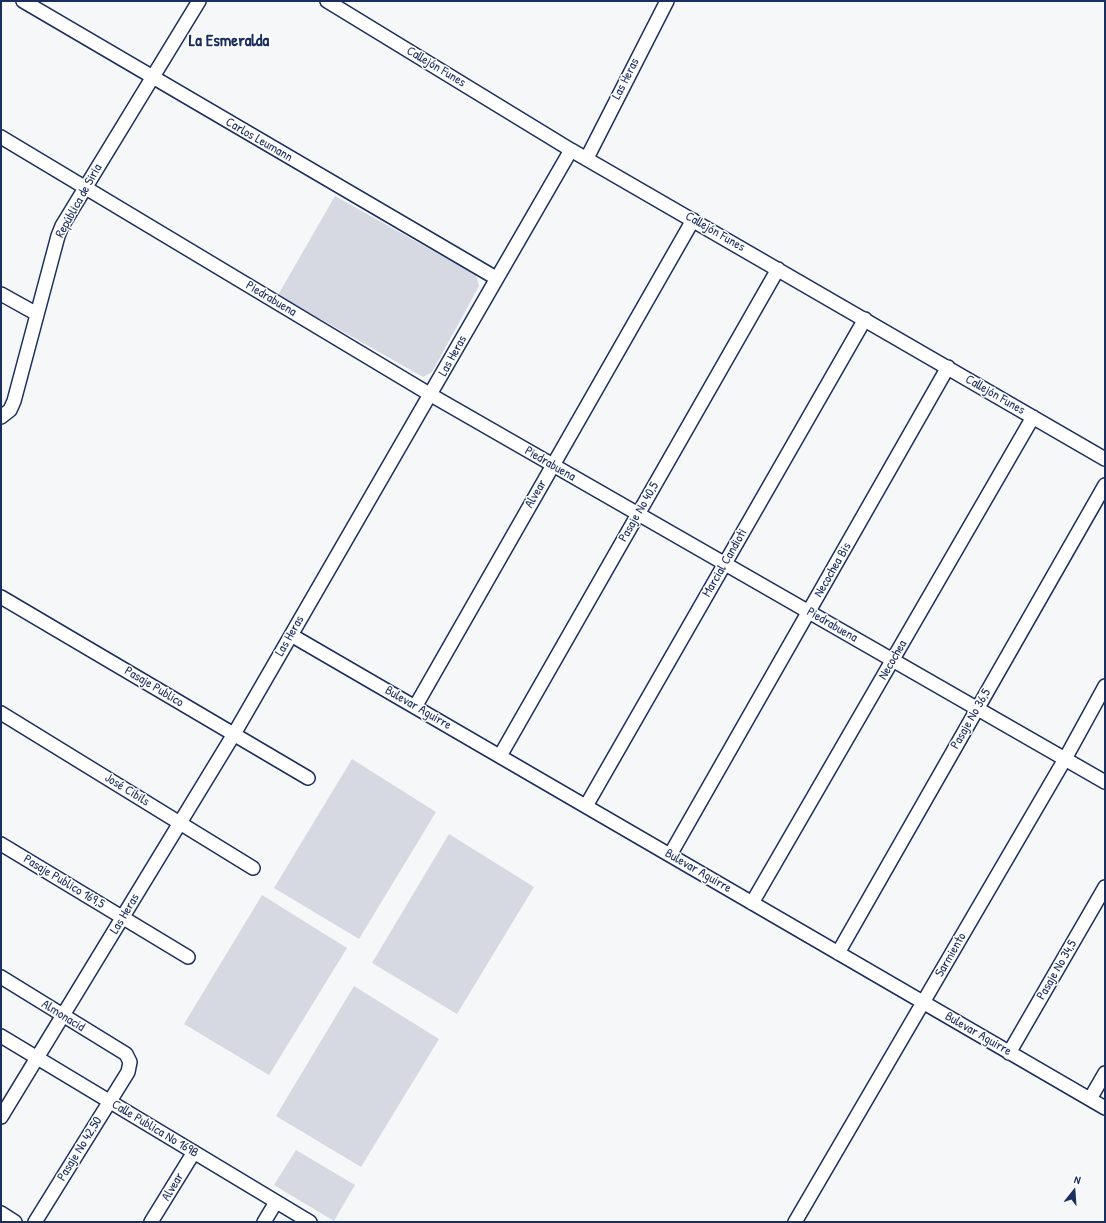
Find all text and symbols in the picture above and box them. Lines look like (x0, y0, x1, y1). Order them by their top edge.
district label: La Esmeralda (189, 31, 269, 51)
street label: Callejón Funes (404, 43, 468, 91)
street label: Las Heras (609, 56, 643, 102)
street label: Carlos Leumann (223, 115, 295, 165)
street label: República de Siria (52, 161, 106, 241)
street label: Callejón Funes (682, 209, 748, 255)
street label: Piedrabuena (243, 278, 299, 320)
street label: Las Heras (435, 333, 471, 379)
street label: Callejón Funes (962, 372, 1028, 418)
street label: Piedrabuena (522, 443, 578, 485)
street label: Alvear (522, 477, 550, 511)
street label: Pasaje No 40,5 (616, 479, 662, 545)
street label: Marcial Candioti (699, 526, 751, 600)
street label: Necochea Bis (811, 540, 855, 600)
street label: Piedrabuena (804, 604, 860, 646)
street label: Las Heras (272, 613, 308, 659)
street label: Necochea (875, 637, 911, 683)
street label: Pasaje Publico (122, 663, 186, 711)
street label: Bulevar Aguirre (382, 683, 454, 733)
street label: Pasaje No 36,5 (948, 686, 994, 752)
street label: José Cibils (102, 770, 152, 810)
street label: Bulevar Aguirre (662, 846, 734, 896)
street label: Pasaje Publico 169,5 (21, 852, 107, 912)
street label: Las Heras (107, 891, 143, 937)
street label: Sarmiento (932, 930, 970, 980)
street label: Pasaje No 34,5 (1034, 937, 1080, 1003)
street label: Almonacid (39, 997, 87, 1035)
street label: Bulevar Aguirre (942, 1009, 1014, 1059)
street label: Calle Publica No 169B (109, 1097, 201, 1161)
street label: Pasaje No 42,50 (54, 1114, 106, 1184)
street label: Alvear (159, 1170, 187, 1204)
north arrow (1054, 1171, 1094, 1211)
text: N (1073, 1172, 1082, 1187)

